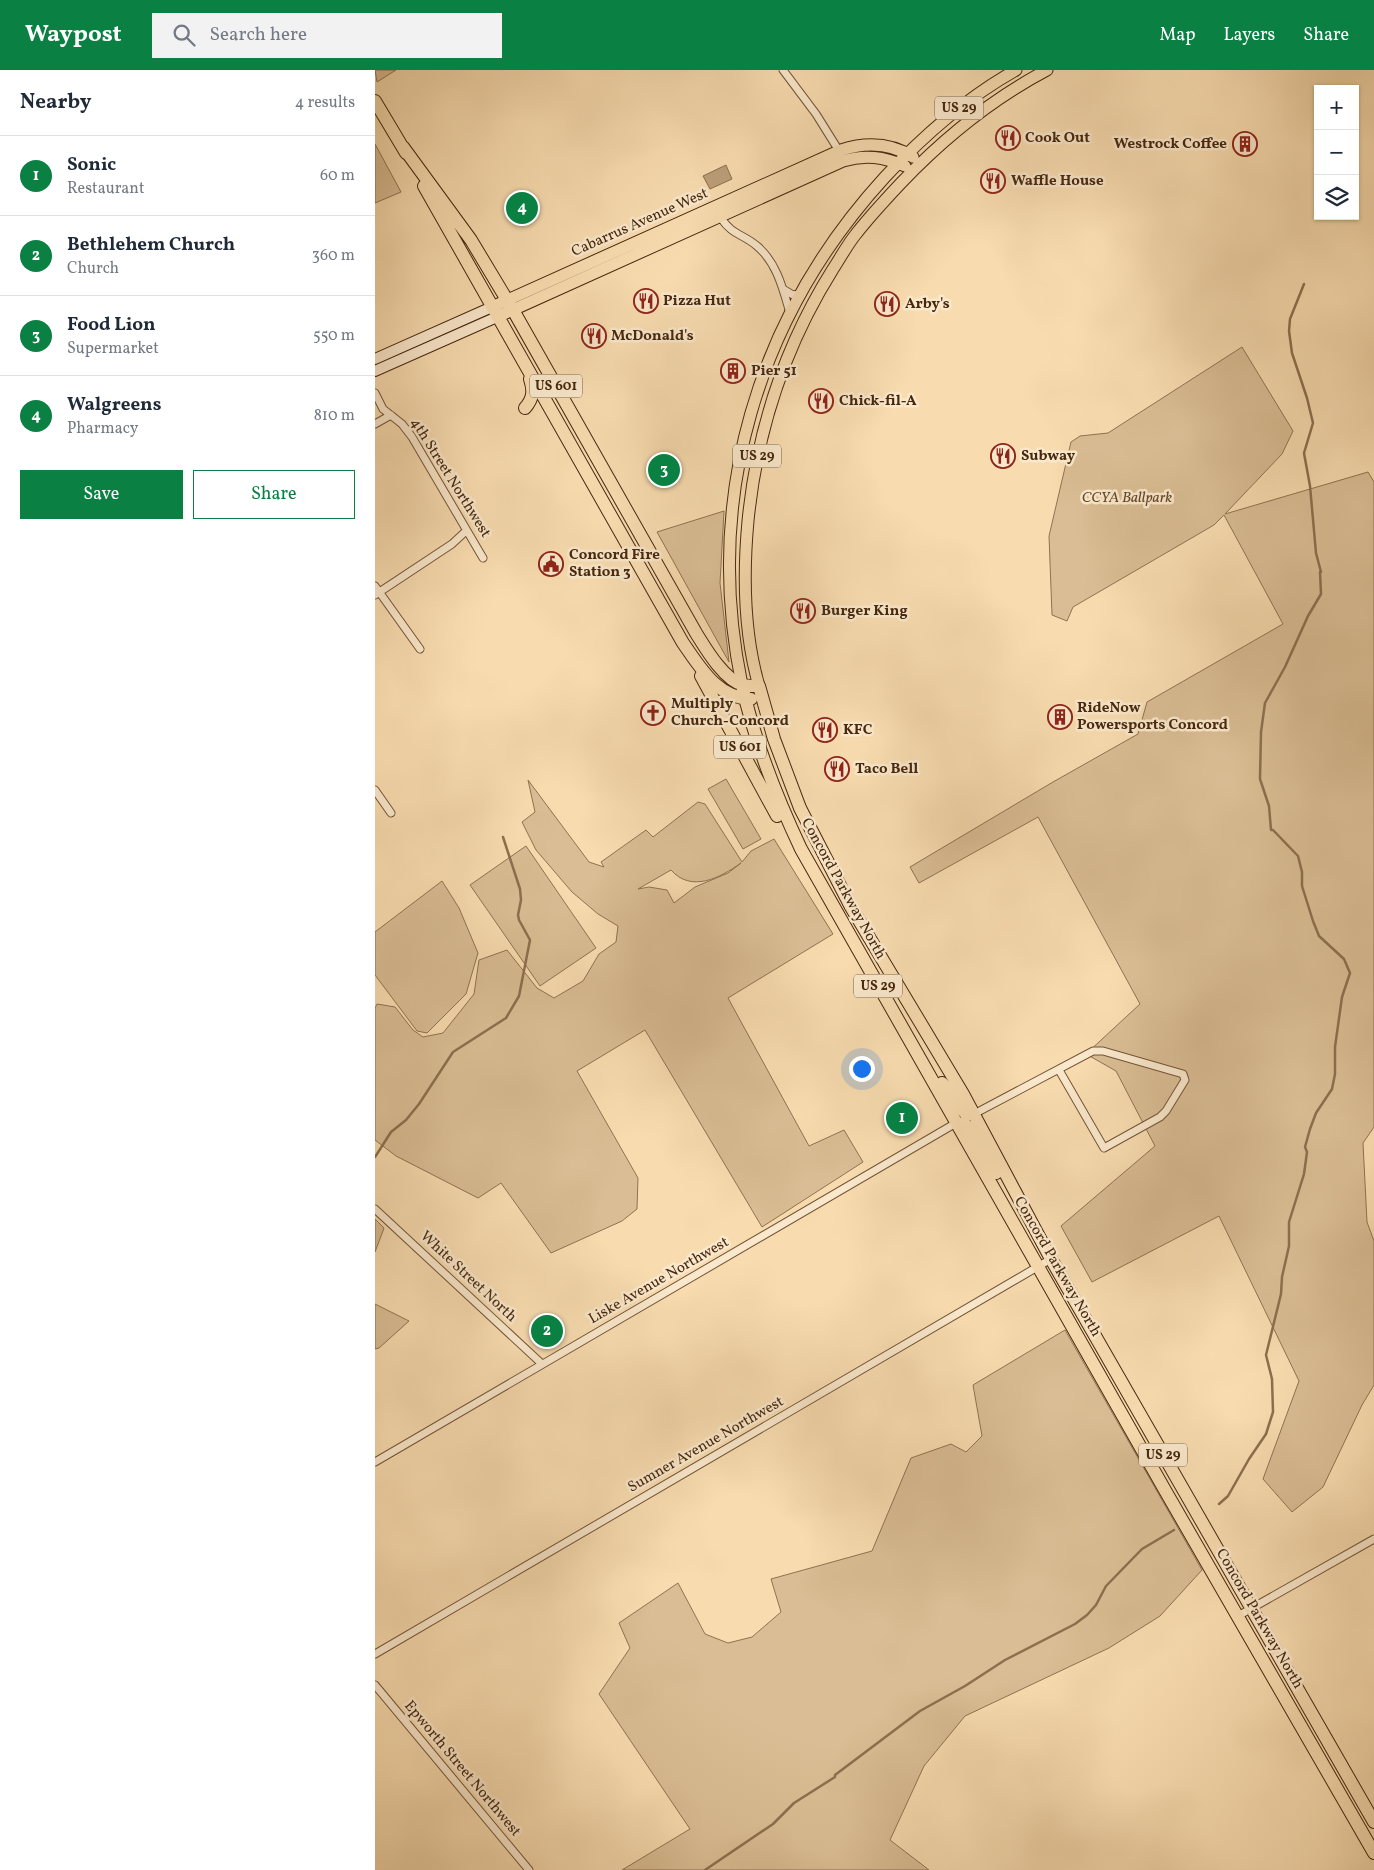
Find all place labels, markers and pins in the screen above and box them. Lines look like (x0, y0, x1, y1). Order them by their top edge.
restaurant icon: Cook Out (995, 125, 1021, 151)
place label: Cook Out (1025, 128, 1090, 149)
building icon: Westrock Coffee (1232, 131, 1258, 157)
place label: Westrock Coffee (1114, 134, 1227, 155)
restaurant icon: Waffle House (980, 168, 1006, 194)
place label: Waffle House (1011, 171, 1104, 192)
pin: 4 (506, 189, 538, 227)
restaurant icon: Pizza Hut (633, 288, 659, 314)
place label: Pizza Hut (663, 291, 731, 312)
restaurant icon: Arby's (874, 291, 900, 317)
place label: Arby's (905, 294, 950, 315)
restaurant icon: McDonald's (581, 323, 607, 349)
place label: McDonald's (611, 326, 694, 347)
building icon: Pier 51 (720, 358, 746, 384)
place label: Pier 51 (751, 361, 797, 382)
restaurant icon: Chick-fil-A (808, 388, 834, 414)
place label: Chick-fil-A (839, 391, 917, 412)
restaurant icon: Subway (990, 443, 1016, 469)
place label: Subway (1021, 446, 1076, 467)
pin: 3 (648, 451, 680, 489)
place label: Concord Fire Station 3 (569, 545, 660, 583)
public building icon: Concord Fire Station 3 (538, 551, 564, 577)
restaurant icon: Burger King (790, 598, 816, 624)
place label: Burger King (821, 601, 908, 622)
place label: Multiply Church-Concord (671, 694, 789, 732)
place label: RideNow Powersports Concord (1077, 698, 1228, 736)
church icon: Multiply Church-Concord (640, 700, 666, 726)
building icon: RideNow Powersports Concord (1047, 704, 1073, 730)
restaurant icon: KFC (812, 717, 838, 743)
place label: KFC (843, 720, 873, 741)
restaurant icon: Taco Bell (824, 756, 850, 782)
place label: Taco Bell (855, 759, 918, 780)
pin: 1 (886, 1099, 918, 1137)
pin: 2 (531, 1312, 563, 1350)

